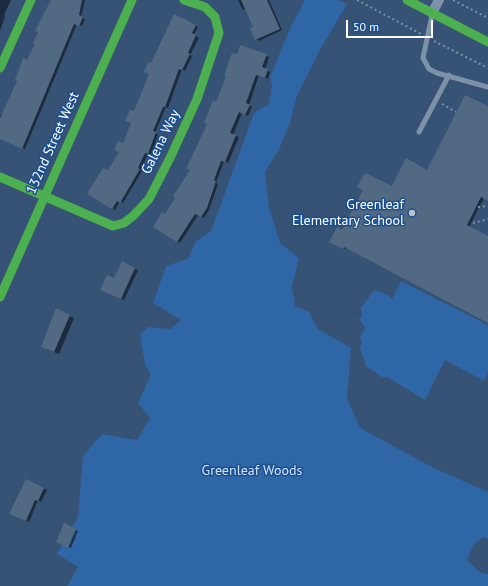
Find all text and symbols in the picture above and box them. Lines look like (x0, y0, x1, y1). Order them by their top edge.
scale bar (348, 12, 435, 38)
text: 50 m (353, 19, 379, 34)
street label: 132nd Street West (23, 89, 83, 197)
street label: Galena Way (138, 107, 184, 177)
place label: Greenleaf Elementary School (292, 197, 404, 230)
marker: Greenleaf Elementary School (407, 208, 417, 218)
park label: Greenleaf Woods (202, 463, 302, 479)

